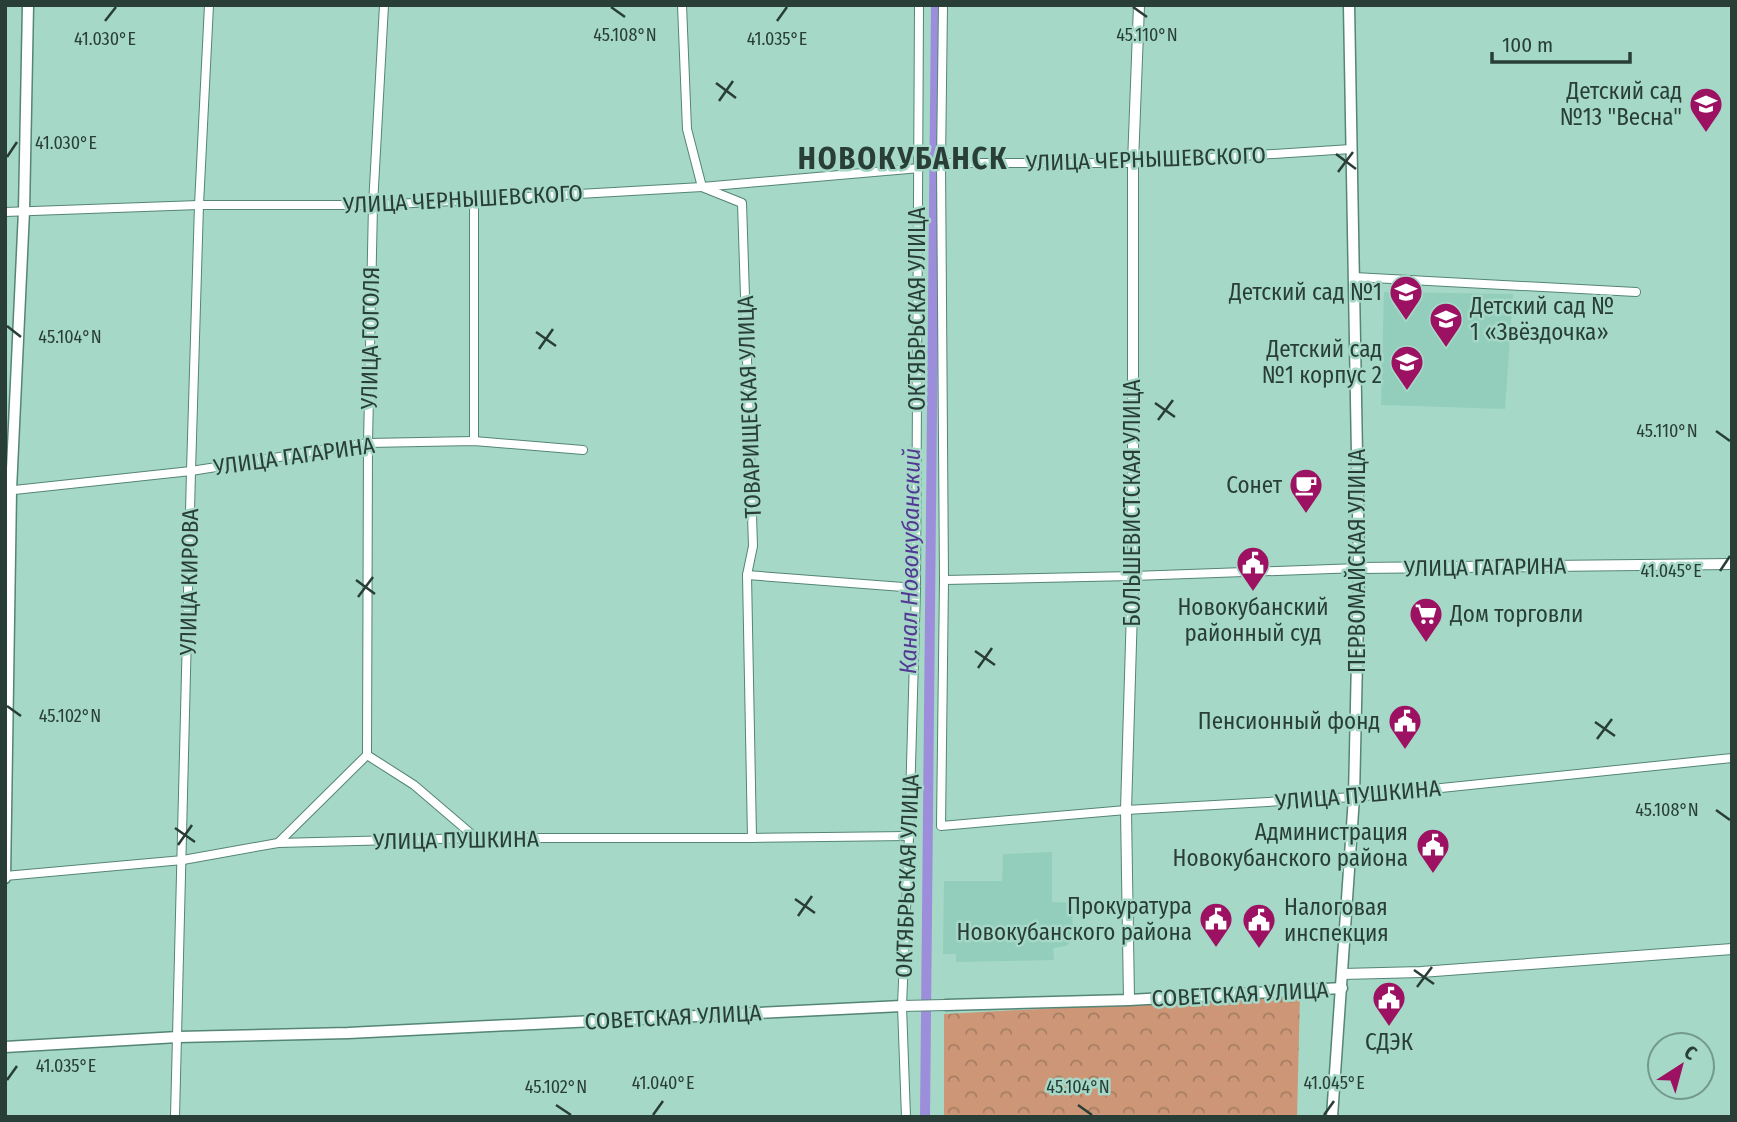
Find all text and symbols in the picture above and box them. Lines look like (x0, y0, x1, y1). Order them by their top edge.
scale bar (1492, 21, 1630, 65)
text: 45.108°N (593, 24, 657, 46)
text: 45.110°N (1116, 24, 1178, 46)
text: 41.030°E (74, 28, 136, 50)
text: 41.035°E (747, 28, 807, 50)
text: 100 m (1502, 32, 1553, 58)
place label: Детский сад №13 "Весна" (1560, 77, 1682, 131)
school or university icon: Детский сад №13 "Весна" (1687, 85, 1725, 134)
text: 41.030°E (35, 132, 97, 154)
district label: НОВОКУБАНСК (798, 141, 1008, 177)
street label: УЛИЦА ЧЕРНЫШЕВСКОГО (1025, 141, 1266, 177)
street label: УЛИЦА ЧЕРНЫШЕВСКОГО (341, 179, 584, 219)
street label: ОКТЯБРЬСКАЯ УЛИЦА (903, 207, 931, 411)
street label: УЛИЦА ГОГОЛЯ (355, 266, 385, 411)
school or university icon: Детский сад №1 (1387, 273, 1425, 322)
place label: Детский сад №1 (1228, 278, 1382, 306)
place label: Детский сад № 1 «Звёздочка» (1469, 292, 1614, 346)
street label: ТОВАРИЩЕСКАЯ УЛИЦА (731, 295, 767, 519)
school or university icon: Детский сад № 1 «Звёздочка» (1427, 300, 1465, 349)
text: 45.104°N (38, 326, 102, 348)
place label: Детский сад №1 корпус 2 (1262, 335, 1382, 389)
school or university icon: Детский сад №1 корпус 2 (1388, 343, 1426, 392)
street label: БОЛЬШЕВИСТСКАЯ УЛИЦА (1118, 379, 1146, 627)
text: 45.110°N (1636, 420, 1698, 442)
street label: УЛИЦА ГАГАРИНА (211, 431, 376, 481)
water label: Канал Новокубанский (894, 448, 926, 674)
street label: ПЕРВОМАЙСКАЯ УЛИЦА (1343, 449, 1371, 673)
cafe icon: Сонет (1287, 466, 1325, 515)
place label: Сонет (1226, 471, 1283, 499)
street label: УЛИЦА КИРОВА (174, 508, 204, 657)
public building icon: Новокубанский районный суд (1234, 544, 1272, 593)
street label: УЛИЦА ГАГАРИНА (1403, 552, 1566, 582)
text: 41.045°E (1640, 560, 1702, 582)
place label: Новокубанский районный суд (1177, 593, 1329, 647)
supermarket icon: Дом торговли (1407, 595, 1445, 644)
place label: Дом торговли (1449, 600, 1583, 628)
public building icon: Пенсионный фонд (1386, 702, 1424, 751)
text: 45.102°N (39, 705, 101, 727)
place label: Пенсионный фонд (1198, 707, 1380, 735)
street label: ОКТЯБРЬСКАЯ УЛИЦА (889, 774, 925, 978)
street label: УЛИЦА ПУШКИНА (1273, 774, 1442, 816)
text: 45.108°N (1635, 799, 1699, 821)
place label: Администрация Новокубанского района (1172, 818, 1408, 872)
street label: УЛИЦА ПУШКИНА (372, 825, 539, 855)
public building icon: Администрация Новокубанского района (1414, 826, 1452, 875)
place label: Прокуратура Новокубанского района (956, 892, 1192, 946)
place label: Налоговая инспекция (1284, 893, 1389, 947)
public building icon: Прокуратура Новокубанского района (1197, 900, 1235, 949)
public building icon: Налоговая инспекция (1240, 901, 1278, 950)
street label: СОВЕТСКАЯ УЛИЦА (1151, 975, 1329, 1013)
public building icon: СДЭК (1370, 979, 1408, 1028)
street label: СОВЕТСКАЯ УЛИЦА (584, 998, 762, 1036)
place label: СДЭК (1365, 1028, 1414, 1056)
north arrow (1646, 1031, 1716, 1101)
text: С (1680, 1040, 1702, 1065)
text: 41.035°E (36, 1055, 96, 1077)
text: 41.040°E (632, 1072, 694, 1094)
text: 41.045°E (1303, 1072, 1365, 1094)
text: 45.102°N (525, 1076, 587, 1098)
text: 45.104°N (1046, 1076, 1110, 1098)

